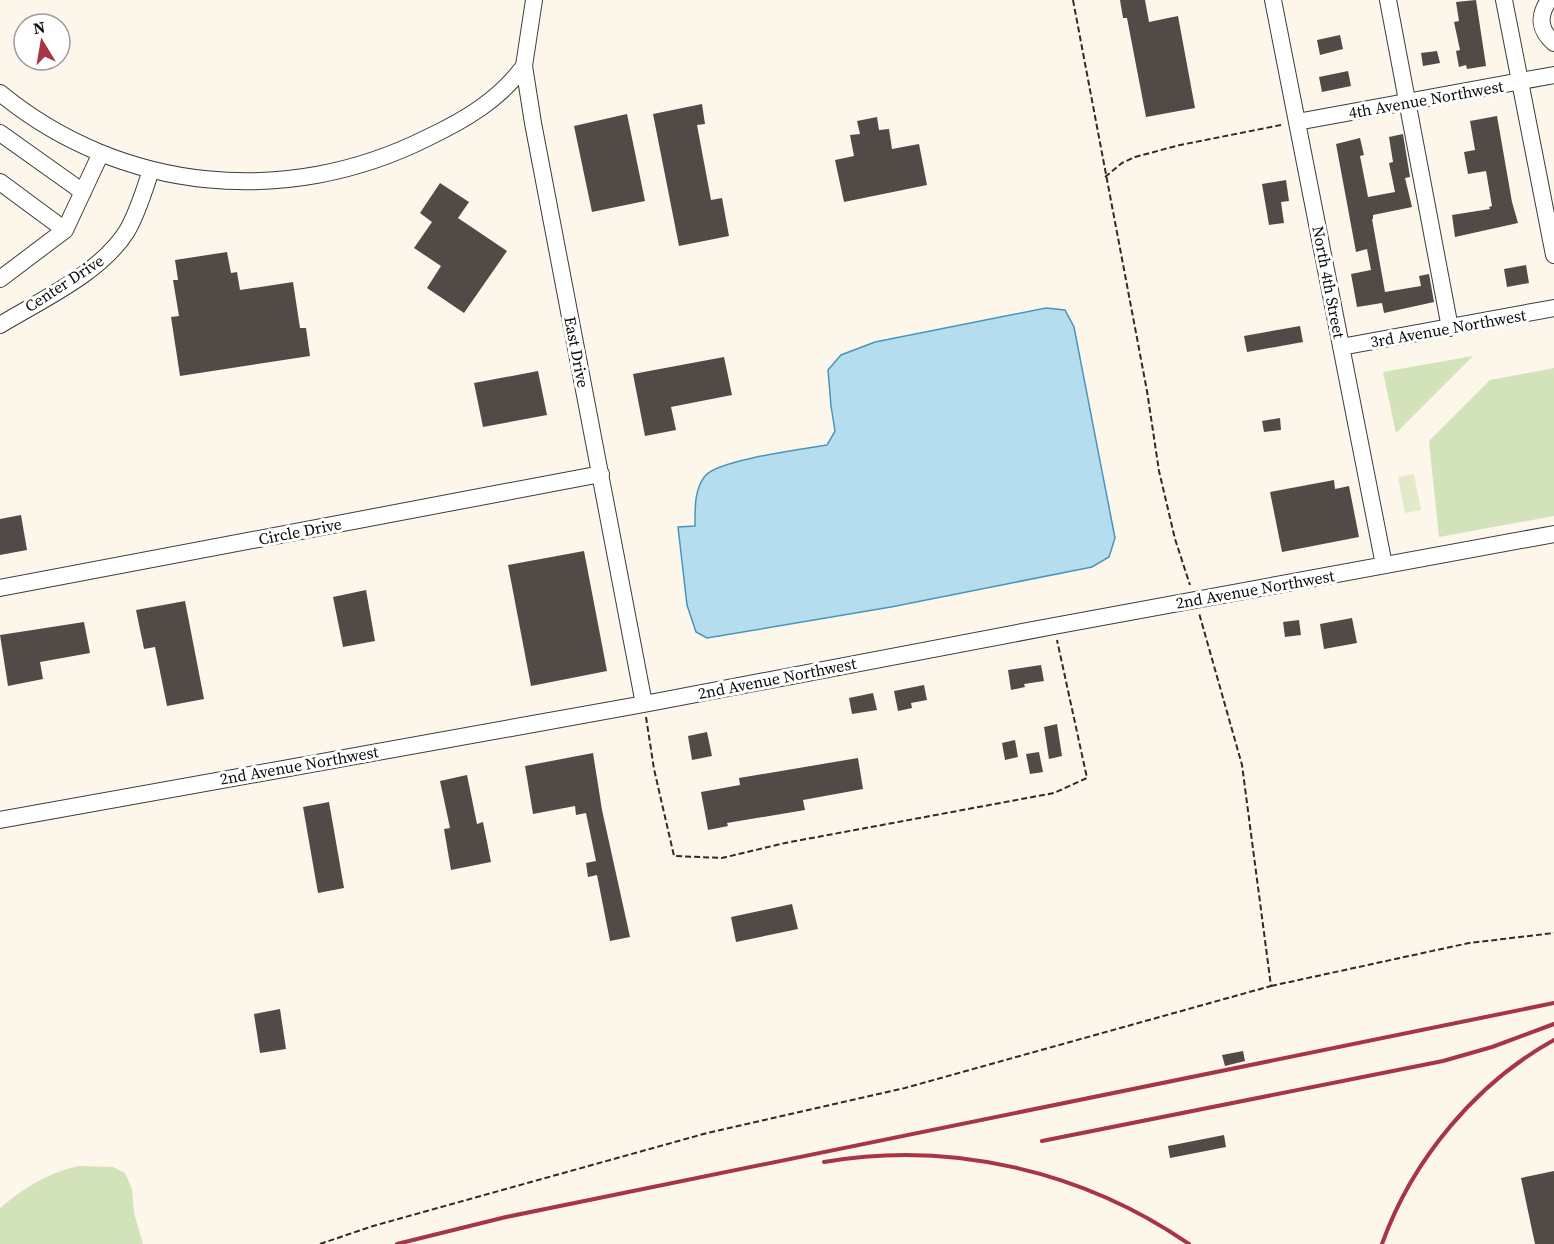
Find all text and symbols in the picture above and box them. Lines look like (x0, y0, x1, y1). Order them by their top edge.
north arrow (12, 12, 72, 72)
text: N (31, 15, 47, 39)
street label: 4th Avenue Northwest (1347, 74, 1506, 123)
street label: North 4th Street (1307, 224, 1351, 341)
street label: Center Drive (20, 249, 108, 317)
street label: 3rd Avenue Northwest (1368, 303, 1528, 353)
street label: East Drive (559, 314, 595, 390)
street label: Circle Drive (257, 512, 343, 550)
street label: 2nd Avenue Northwest (1174, 564, 1337, 614)
street label: 2nd Avenue Northwest (696, 652, 859, 704)
street label: 2nd Avenue Northwest (218, 740, 381, 790)

